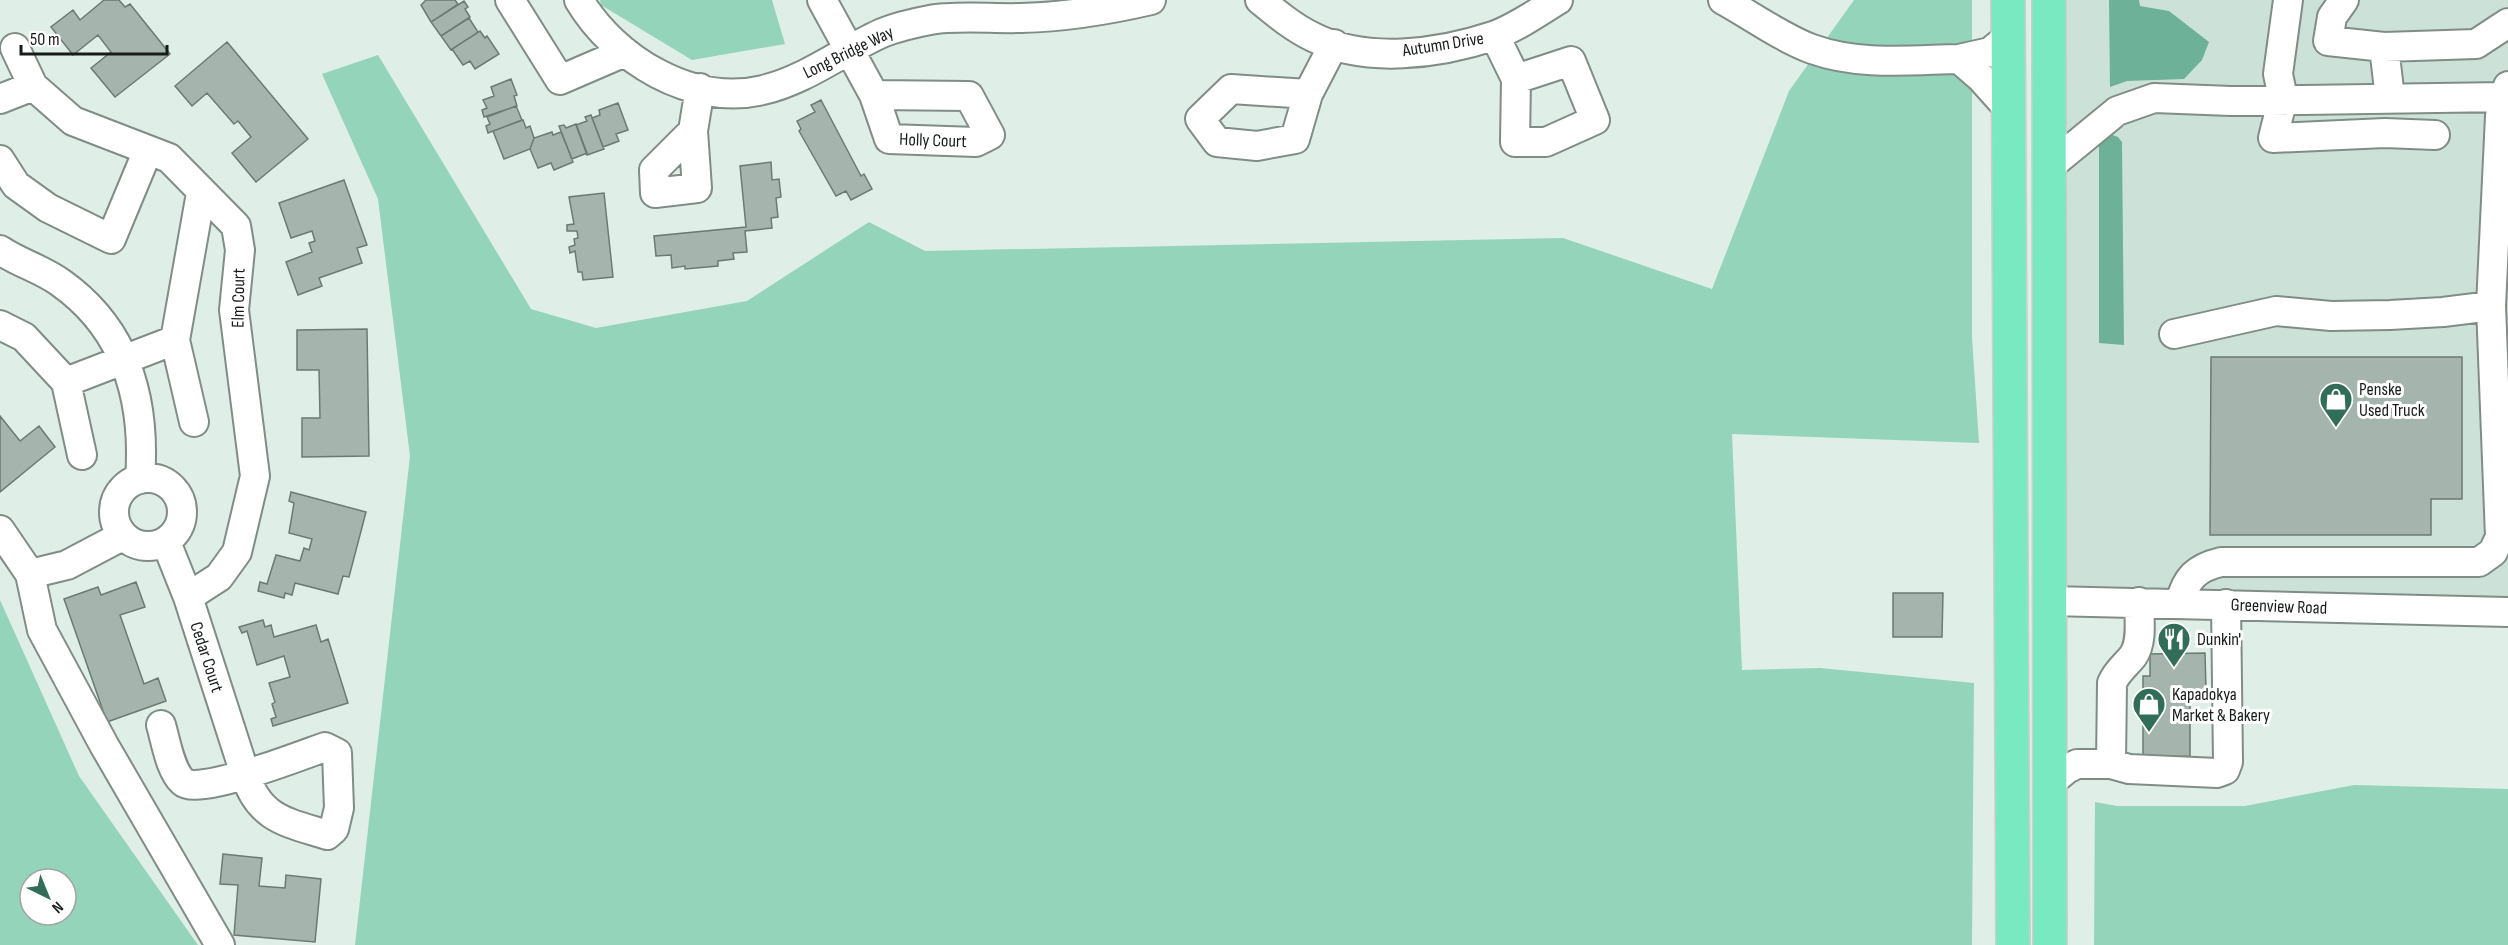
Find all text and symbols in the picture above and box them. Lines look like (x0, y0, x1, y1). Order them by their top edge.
scale bar (21, 18, 166, 56)
street label: Long Bridge Way (800, 22, 897, 83)
street label: Autumn Drive (1400, 28, 1485, 61)
text: 50 m (30, 29, 60, 50)
street label: Holly Court (899, 129, 968, 152)
street label: Elm Court (227, 268, 250, 328)
place label: Penske Used Truck (2359, 379, 2425, 421)
shop icon: Penske Used Truck (2318, 381, 2354, 428)
street label: Greenview Road (2230, 594, 2328, 619)
street label: Cedar Court (185, 619, 228, 695)
restaurant icon: Dunkin' (2156, 621, 2192, 668)
place label: Dunkin' (2197, 629, 2241, 650)
place label: Kapadokya Market & Bakery (2172, 684, 2270, 726)
shop icon: Kapadokya Market & Bakery (2131, 686, 2167, 733)
north arrow (18, 867, 78, 927)
text: N (48, 897, 67, 917)

